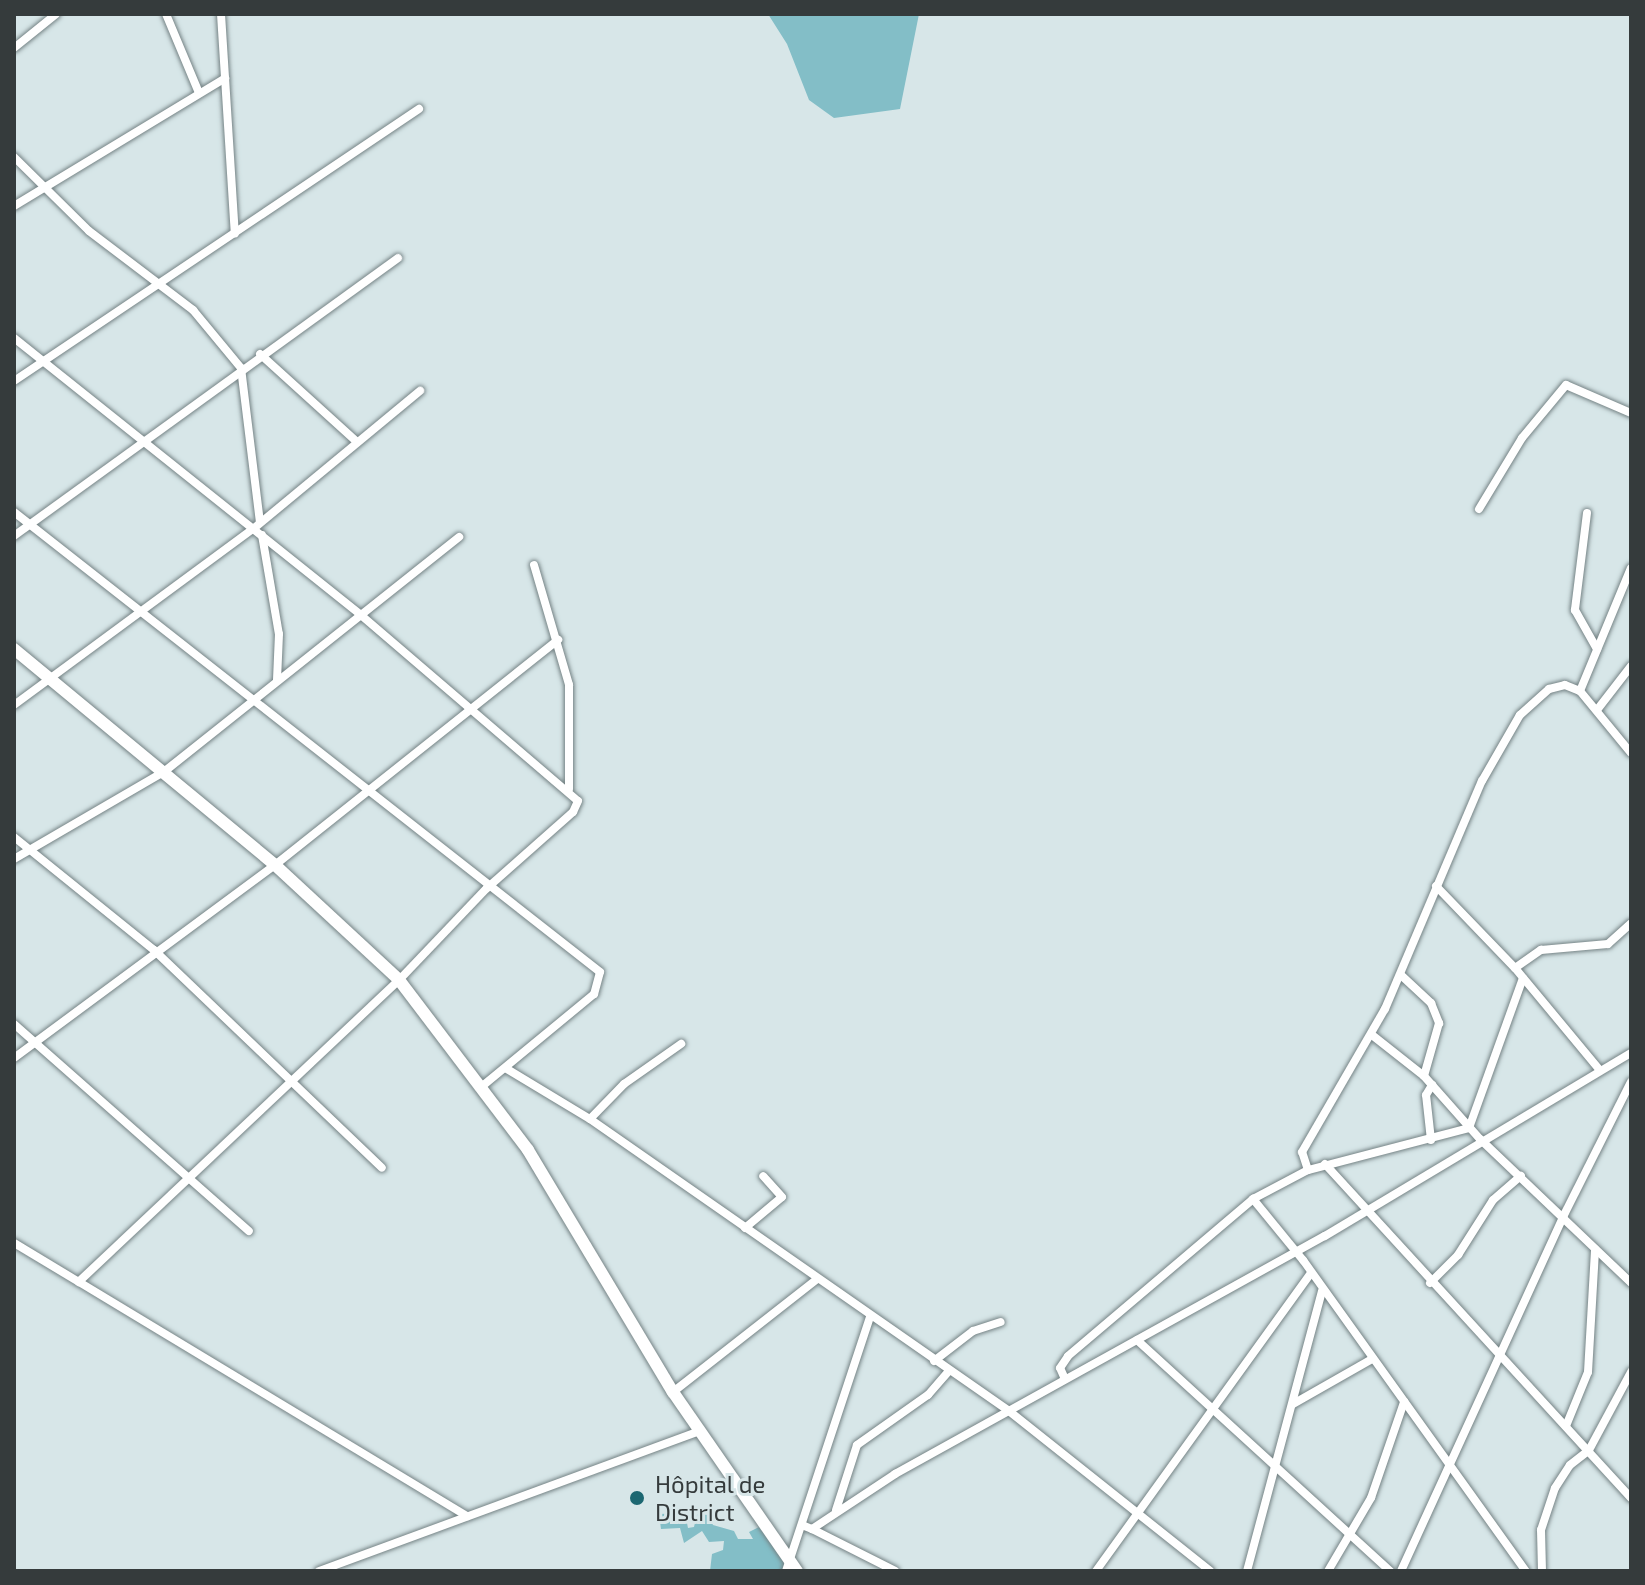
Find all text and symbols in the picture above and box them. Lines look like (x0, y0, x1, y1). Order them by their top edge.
place label: Hôpital de District (655, 1470, 766, 1526)
marker: Hôpital de District (626, 1487, 648, 1509)

